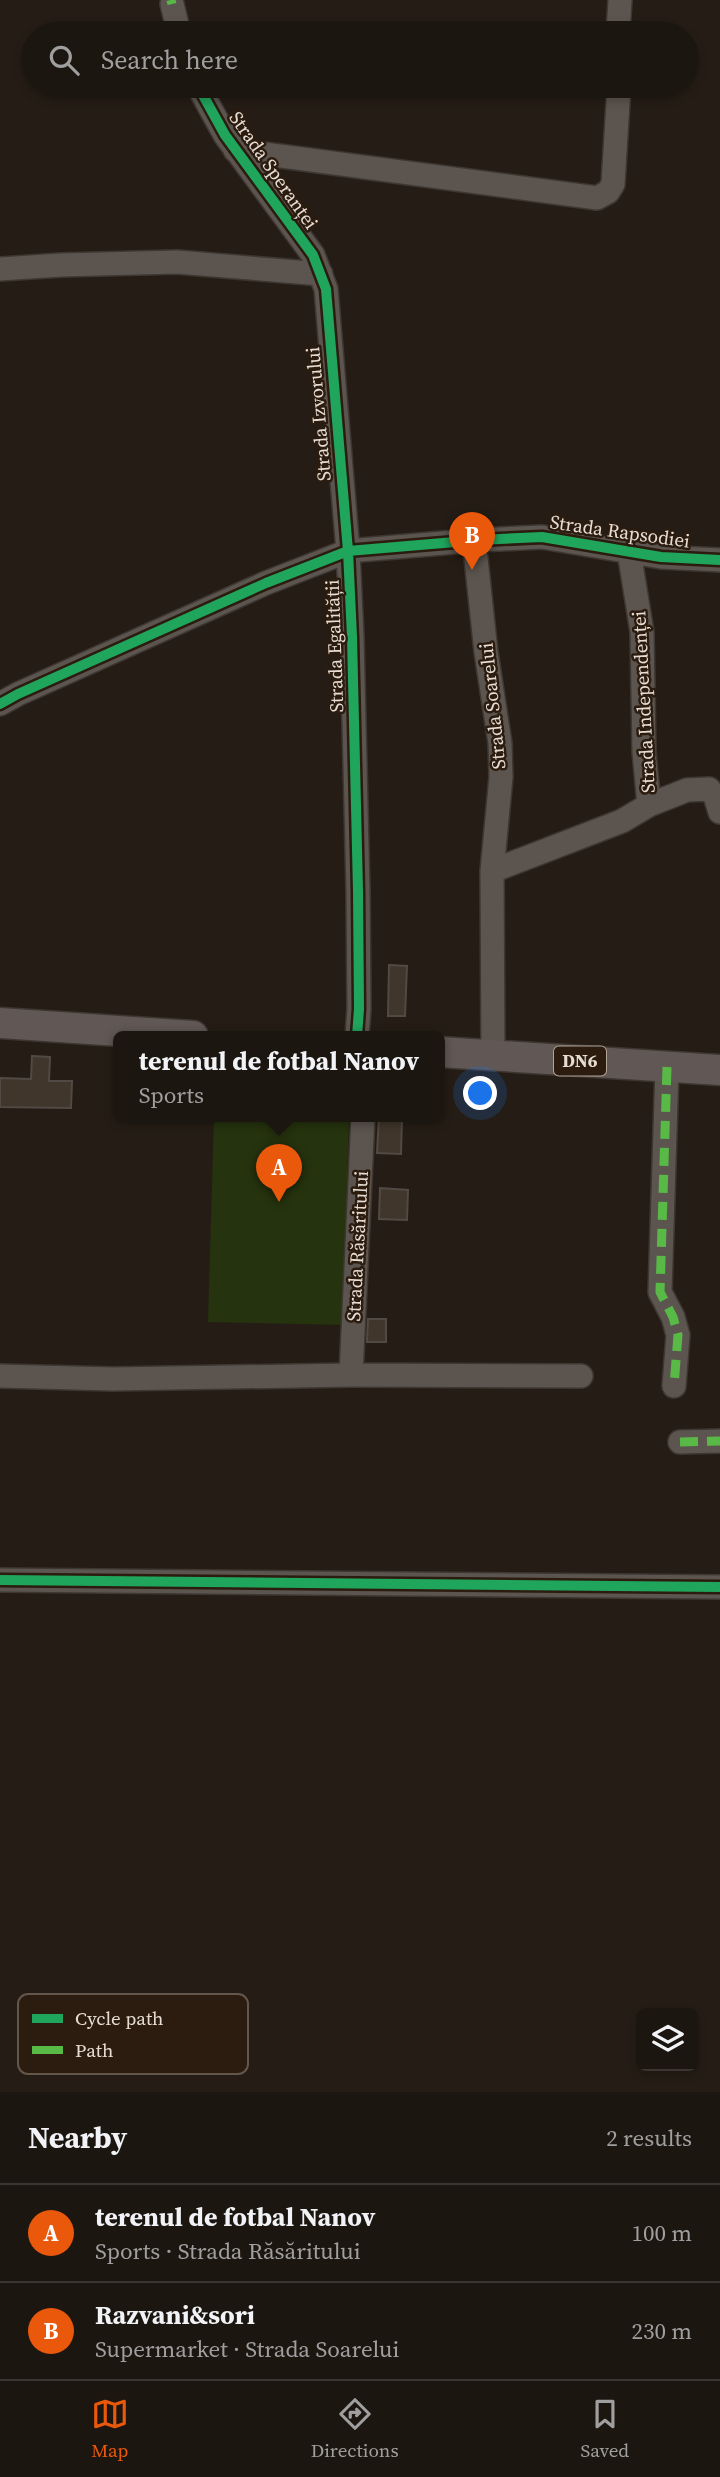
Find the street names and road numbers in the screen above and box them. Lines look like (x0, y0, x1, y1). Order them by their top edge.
street label: Strada Speranței (224, 106, 325, 234)
street label: Strada Izvorului (299, 345, 337, 482)
street label: Strada Rapsodiei (548, 508, 692, 554)
street label: Strada Egalității (319, 579, 349, 713)
street label: Strada Independenței (625, 610, 661, 794)
street label: Strada Soarelui (472, 641, 512, 771)
road number: DN6 (554, 1046, 606, 1076)
street label: Strada Răsăritului (340, 1170, 374, 1322)

